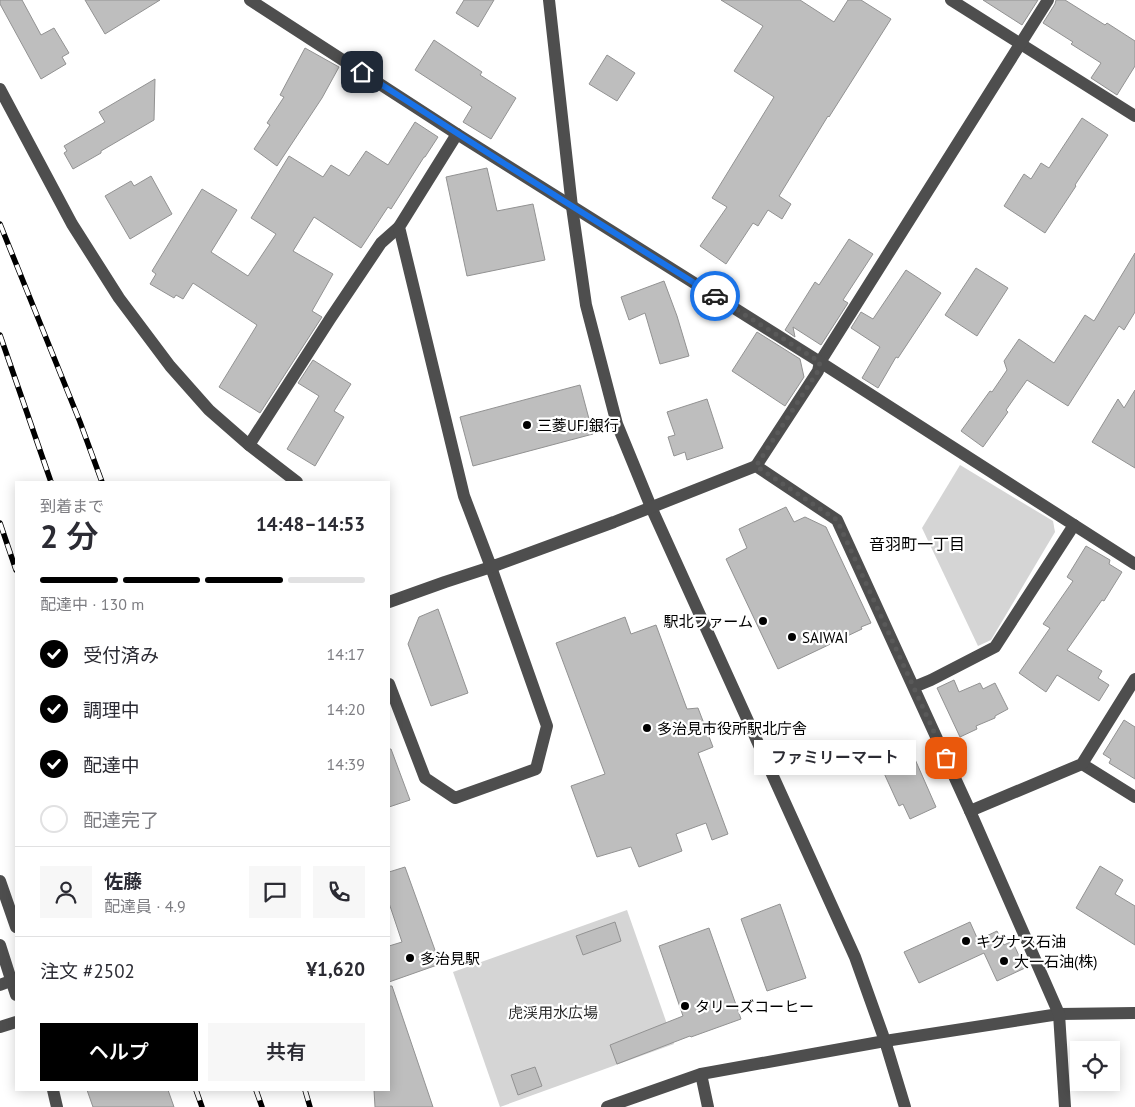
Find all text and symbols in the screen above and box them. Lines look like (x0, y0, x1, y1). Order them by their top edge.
pin (341, 51, 383, 93)
icon: home (348, 58, 376, 86)
courier (690, 271, 740, 321)
icon: car (701, 282, 729, 310)
place label: 三菱UFJ銀行 (537, 416, 619, 435)
marker: 三菱UFJ銀行 (521, 419, 533, 431)
text: 到着まで (40, 496, 104, 516)
text: 14:48–14:53 (256, 512, 365, 536)
text: 2 分 (40, 515, 98, 557)
district label: 音羽町一丁目 (869, 534, 965, 554)
text: 配達中 · 130 m (40, 594, 144, 614)
place label: 駅北ファーム (663, 612, 753, 631)
marker: 駅北ファーム (757, 615, 769, 627)
place label: SAIWAI (802, 628, 848, 647)
marker: SAIWAI (786, 631, 798, 643)
icon: check (40, 640, 68, 668)
text: 受付済み (83, 643, 159, 667)
text: 14:17 (327, 644, 365, 664)
icon: check (40, 695, 68, 723)
text: 調理中 (83, 698, 140, 722)
text: 14:20 (327, 699, 365, 719)
place label: 多治見市役所駅北庁舎 (657, 719, 807, 738)
marker: 多治見市役所駅北庁舎 (641, 722, 653, 734)
pin (925, 737, 967, 779)
callout: ファミリーマート (754, 740, 916, 776)
icon: bag (932, 744, 960, 772)
text: ファミリーマート (771, 747, 899, 767)
icon: check (40, 750, 68, 778)
text: 配達中 (83, 753, 140, 777)
text: 14:39 (327, 754, 365, 774)
text: 配達完了 (83, 808, 159, 832)
button: person (40, 866, 92, 918)
button: chat (249, 866, 301, 918)
button: phone (313, 866, 365, 918)
text: 佐藤 (104, 869, 142, 893)
text: 配達員 · 4.9 (104, 896, 186, 916)
place label: キグナス石油 (976, 932, 1066, 951)
marker: キグナス石油 (960, 935, 972, 947)
place label: 多治見駅 (420, 949, 480, 968)
marker: 多治見駅 (404, 952, 416, 964)
place label: 大一石油(株) (1014, 952, 1097, 971)
marker: 大一石油(株) (998, 955, 1010, 967)
text: ¥1,620 (306, 957, 365, 981)
text: 注文 #2502 (40, 959, 135, 983)
place label: タリーズコーヒー (695, 997, 814, 1016)
marker: タリーズコーヒー (679, 1000, 691, 1012)
park label: 虎渓用水広場 (508, 1003, 598, 1022)
button: ヘルプ (40, 1023, 198, 1081)
button: 共有 (208, 1023, 365, 1081)
map controls (1070, 1041, 1120, 1091)
button: locate (1070, 1041, 1120, 1091)

